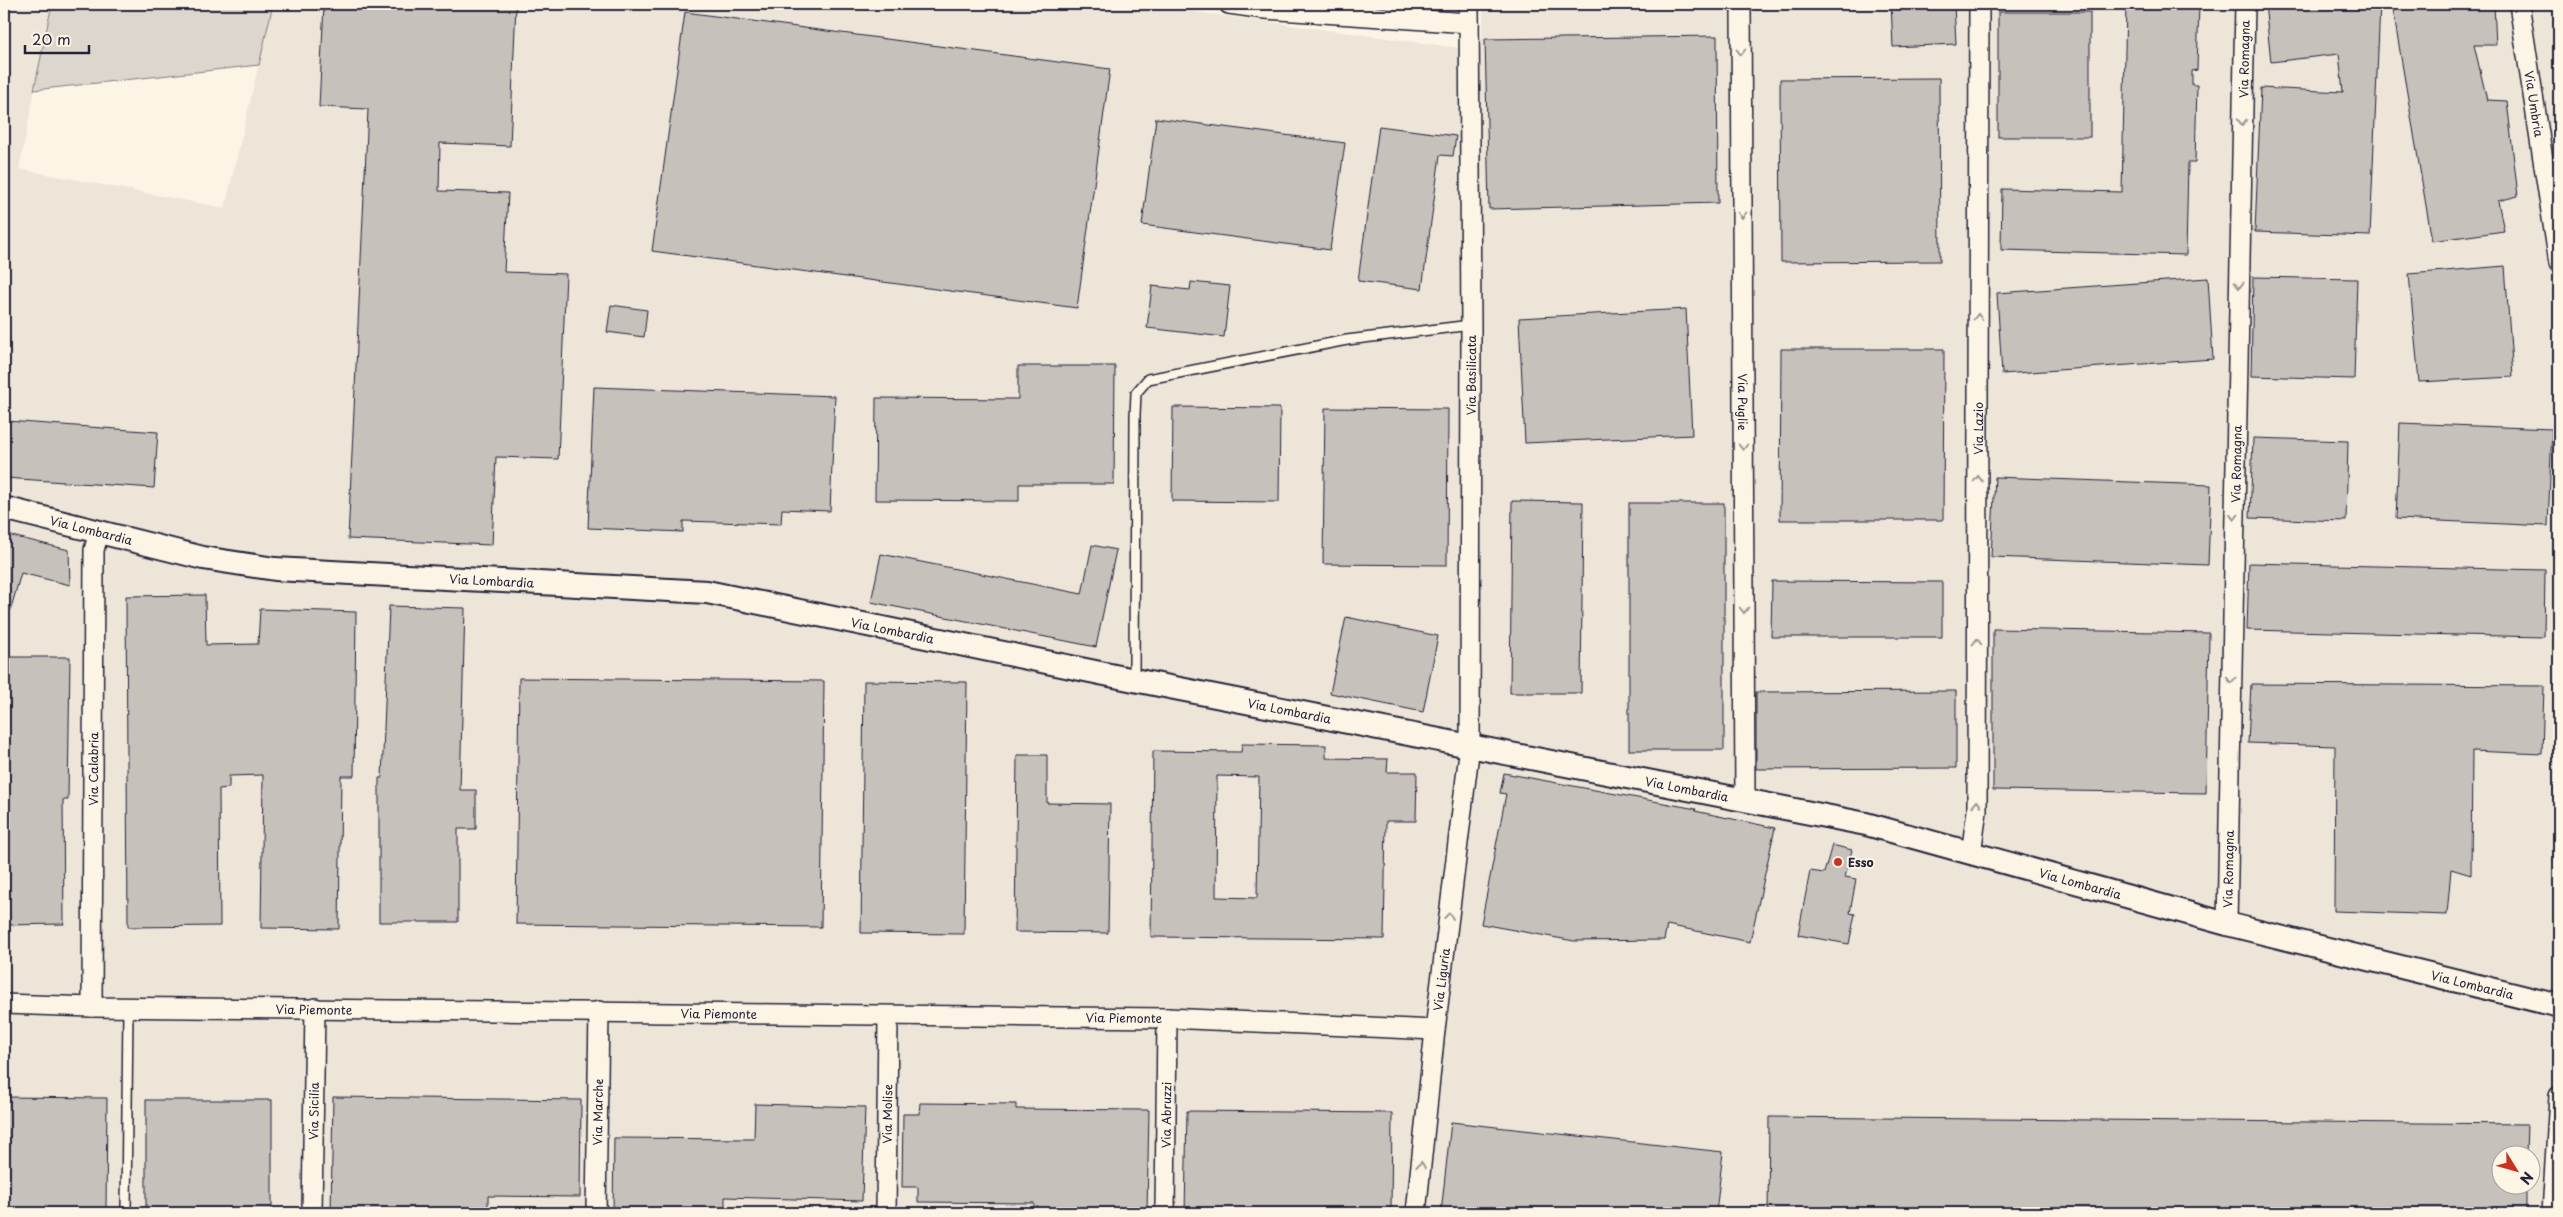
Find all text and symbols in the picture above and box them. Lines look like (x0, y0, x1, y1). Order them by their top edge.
street label: Via Romagna (2234, 20, 2254, 98)
scale bar (25, 22, 89, 54)
text: 20 m (32, 27, 71, 50)
one-way arrow (1736, 49, 1746, 57)
street label: Via Umbria (2520, 69, 2548, 139)
one-way arrow (2237, 119, 2248, 127)
one-way arrow (1737, 212, 1747, 219)
one-way arrow (2234, 282, 2244, 289)
one-way arrow (1973, 313, 1983, 320)
street label: Via Basilicata (1462, 335, 1480, 415)
street label: Via Puglie (1734, 374, 1752, 431)
street label: Via Lazio (1969, 402, 1987, 455)
street label: Via Romagna (2226, 424, 2246, 503)
one-way arrow (1738, 444, 1748, 452)
one-way arrow (1973, 475, 1983, 483)
street label: Via Lombardia (48, 511, 135, 549)
one-way arrow (2229, 514, 2240, 522)
street label: Via Lombardia (449, 569, 535, 592)
one-way arrow (1739, 606, 1749, 614)
street label: Via Lombardia (849, 613, 936, 648)
one-way arrow (1972, 638, 1983, 646)
one-way arrow (2226, 676, 2237, 684)
street label: Via Lombardia (1246, 694, 1333, 728)
street label: Via Calabria (84, 732, 102, 806)
street label: Via Lombardia (1643, 772, 1731, 806)
one-way arrow (1972, 800, 1982, 808)
street label: Via Romagna (2218, 829, 2238, 908)
place label: Esso (1848, 853, 1874, 871)
marker: Esso (1832, 856, 1844, 868)
street label: Via Lombardia (2037, 863, 2124, 903)
one-way arrow (1443, 912, 1454, 920)
street label: Via Liguria (1428, 946, 1454, 1012)
street label: Via Lombardia (2429, 966, 2516, 1004)
street label: Via Piemonte (276, 1000, 353, 1019)
street label: Via Piemonte (681, 1004, 758, 1023)
street label: Via Piemonte (1086, 1008, 1163, 1027)
street label: Via Marche (588, 1078, 607, 1146)
street label: Via Sicilia (304, 1081, 323, 1140)
street label: Via Abruzzi (1157, 1082, 1175, 1148)
street label: Via Molise (878, 1084, 896, 1144)
north arrow (2490, 1144, 2540, 1194)
one-way arrow (1415, 1160, 1426, 1168)
text: N (2515, 1167, 2539, 1189)

